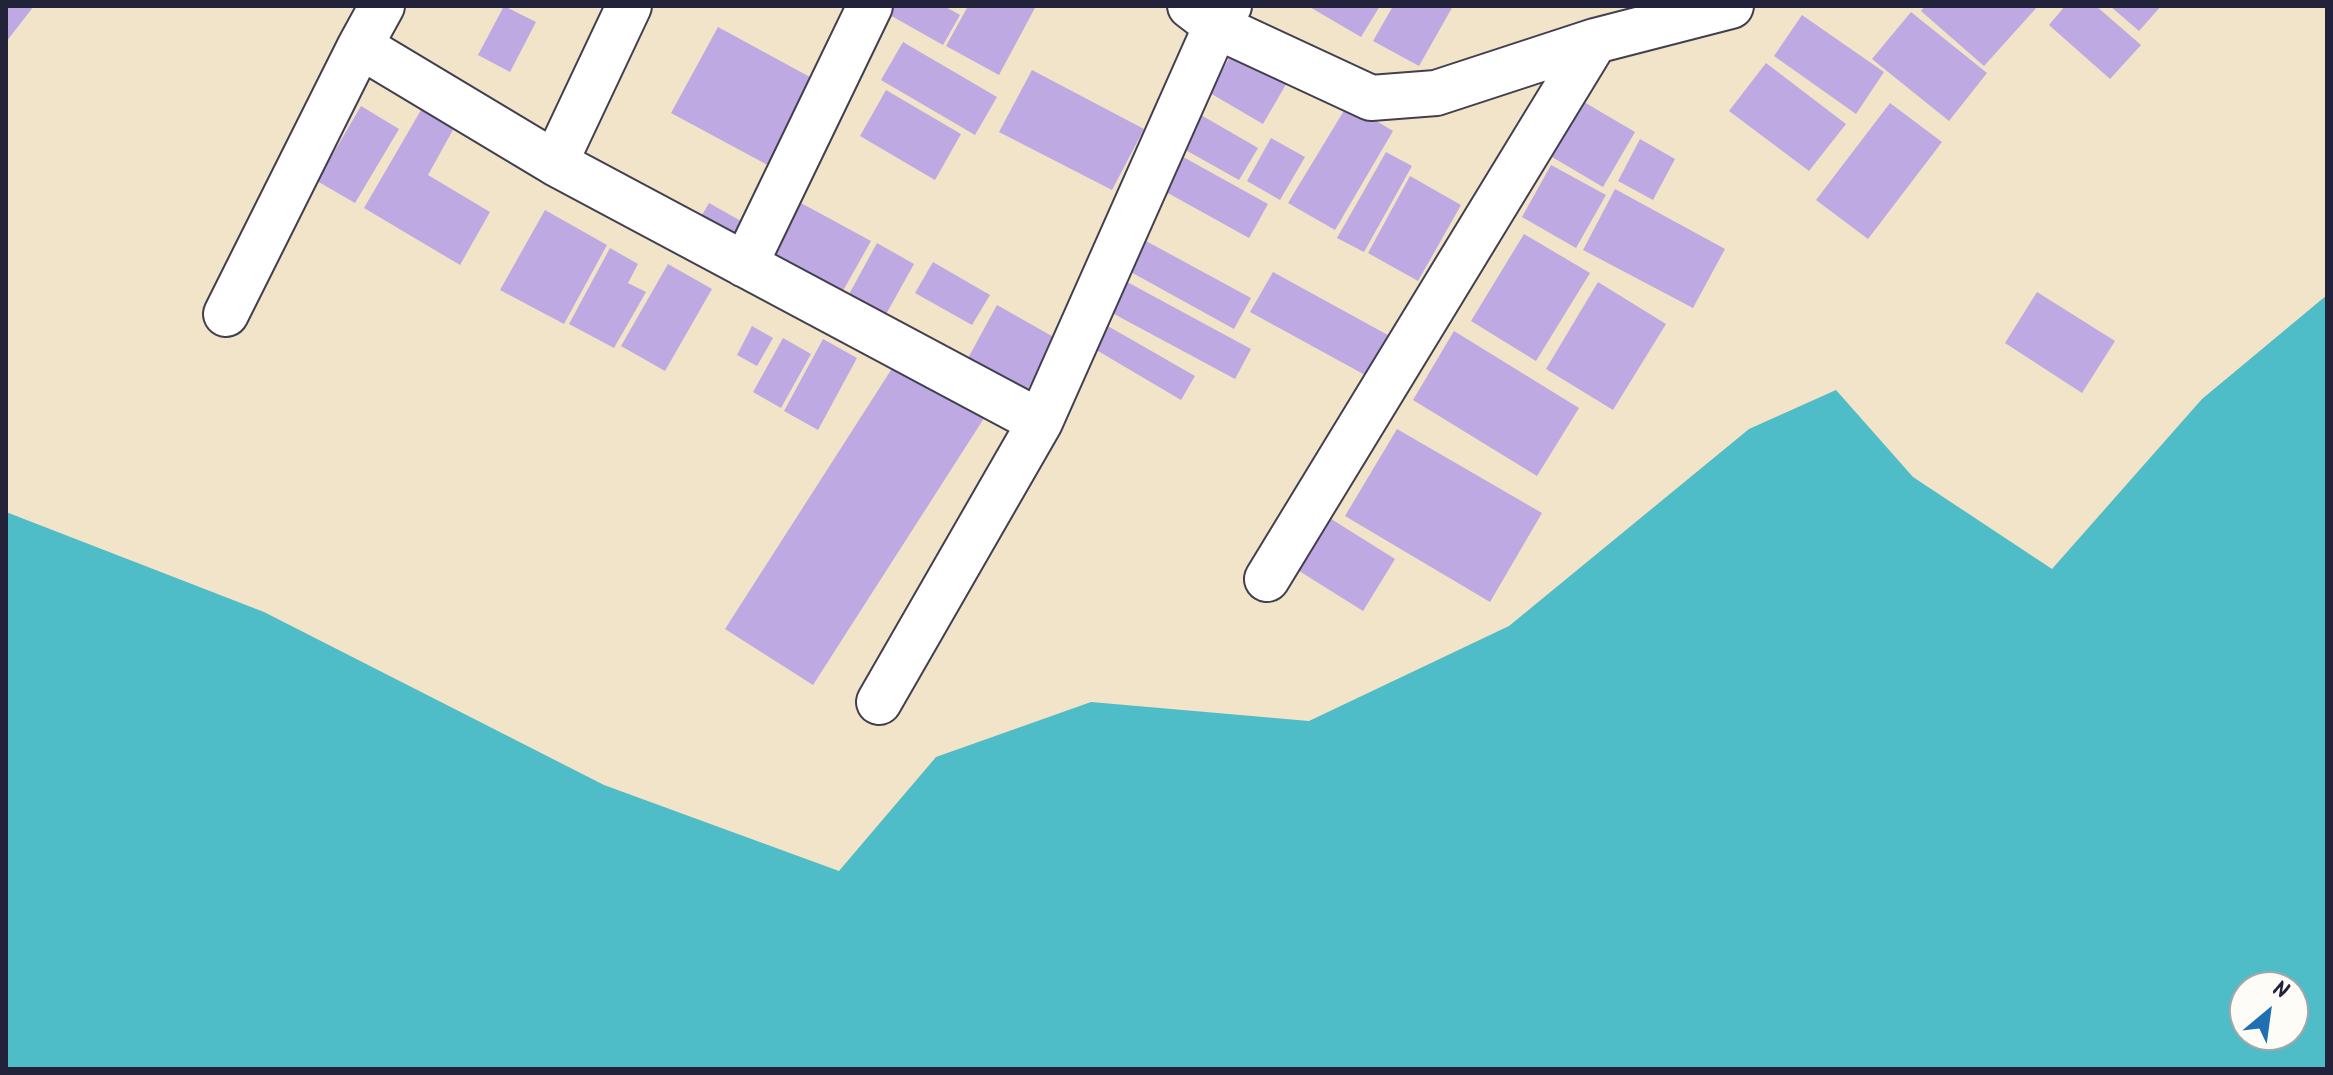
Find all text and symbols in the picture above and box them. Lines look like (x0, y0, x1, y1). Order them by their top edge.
north arrow (2229, 971, 2309, 1051)
text: N (2265, 973, 2294, 1010)

